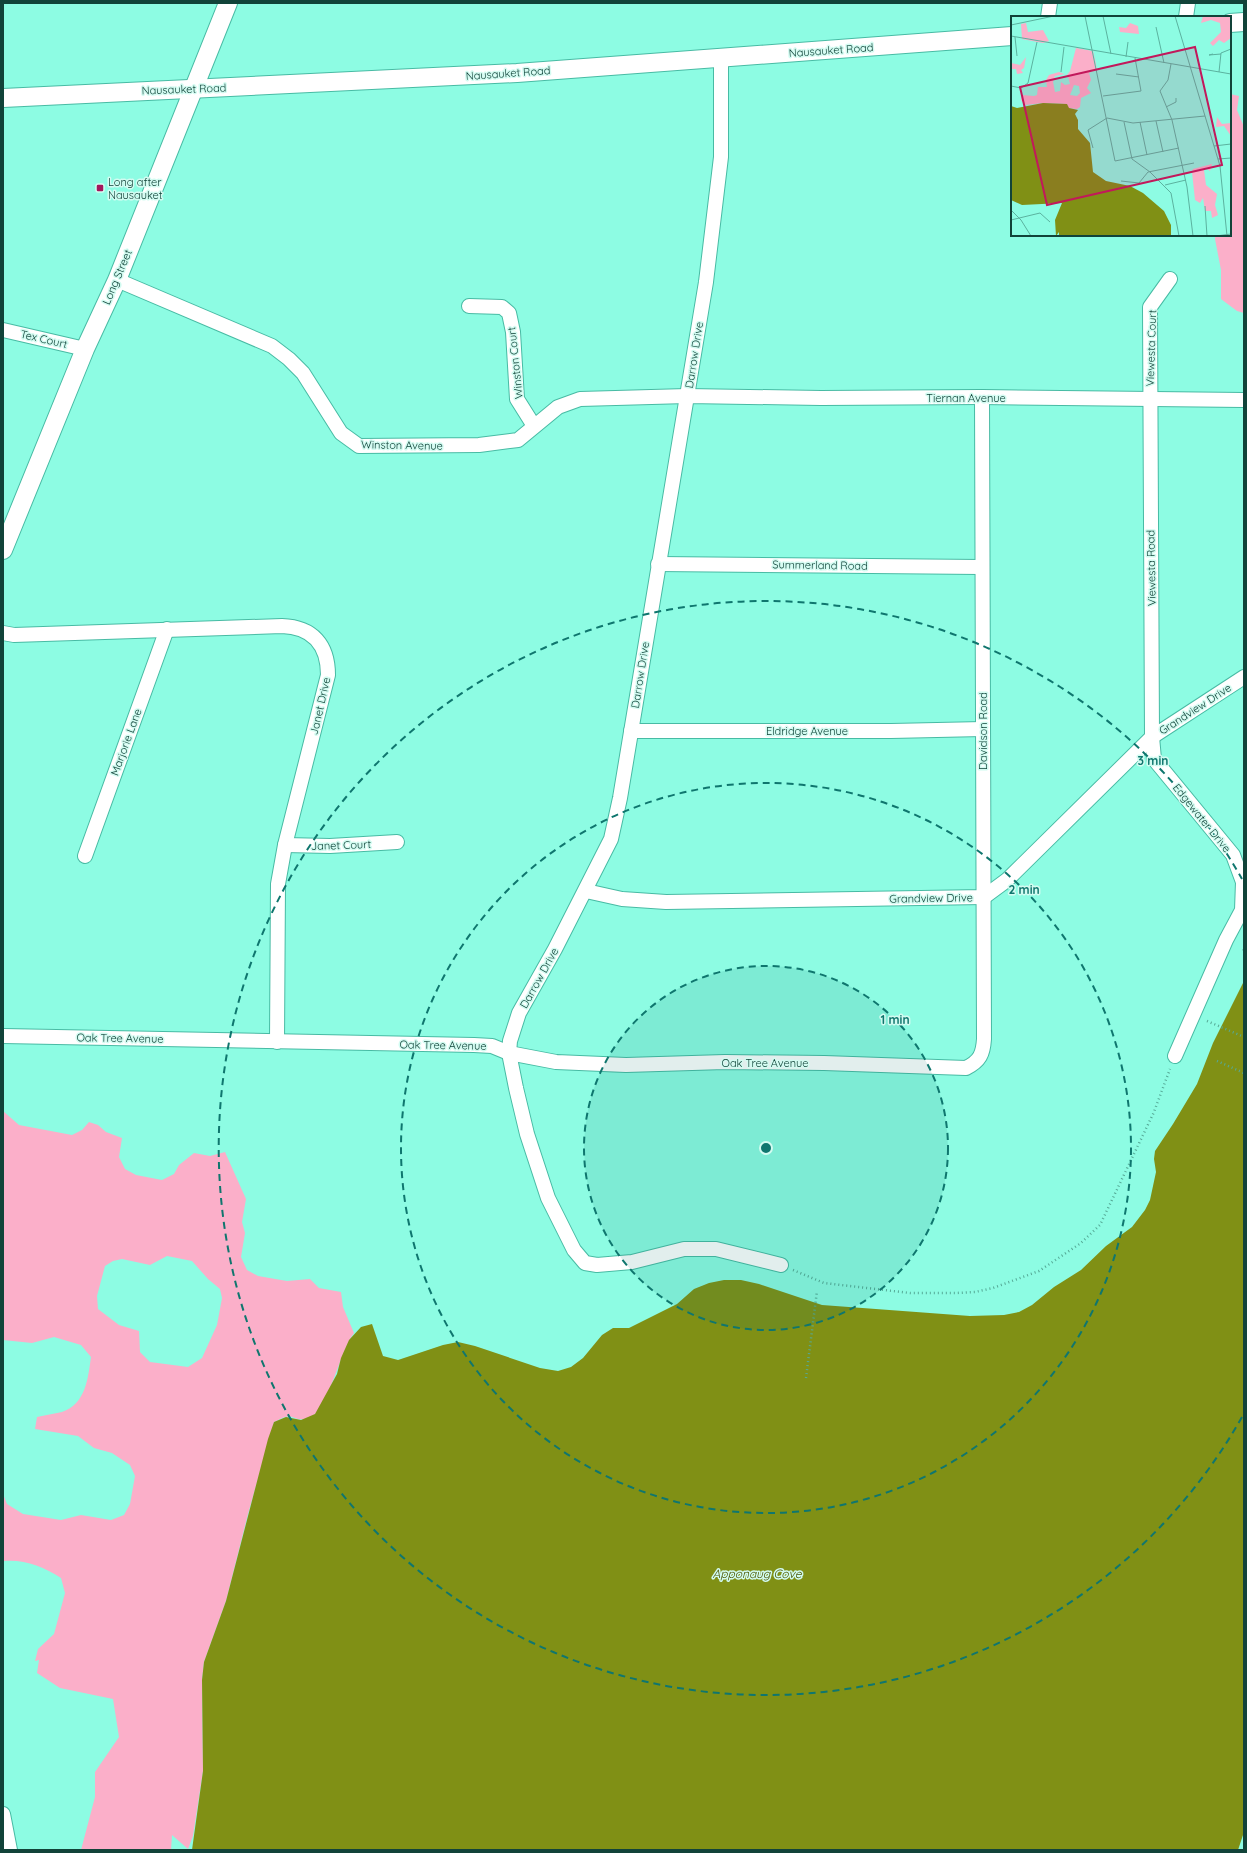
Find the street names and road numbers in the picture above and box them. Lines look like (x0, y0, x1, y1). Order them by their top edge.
street label: Nausauket Road (788, 40, 874, 60)
street label: Nausauket Road (465, 63, 551, 83)
street label: Nausauket Road (141, 81, 227, 97)
street label: Long Street (99, 247, 135, 307)
street label: Viewesta Court (1143, 309, 1159, 387)
street label: Darrow Drive (682, 321, 706, 389)
street label: Winston Court (504, 326, 526, 400)
street label: Tex Court (19, 327, 69, 351)
street label: Tiernan Avenue (926, 391, 1006, 405)
street label: Winston Avenue (361, 437, 443, 453)
street label: Viewesta Road (1143, 530, 1159, 606)
street label: Summerland Road (772, 557, 868, 573)
street label: Darrow Drive (628, 641, 652, 709)
street label: Janet Drive (307, 676, 333, 736)
street label: Grandview Drive (1156, 680, 1234, 738)
street label: Davidson Road (976, 692, 990, 770)
street label: Marjorie Lane (107, 707, 145, 777)
street label: Eldridge Avenue (766, 724, 848, 738)
street label: Edgewater Drive (1170, 781, 1234, 855)
street label: Janet Court (311, 837, 372, 853)
street label: Grandview Drive (889, 890, 973, 906)
street label: Darrow Drive (517, 945, 561, 1011)
street label: Oak Tree Avenue (76, 1030, 164, 1046)
street label: Oak Tree Avenue (399, 1037, 487, 1053)
street label: Oak Tree Avenue (721, 1056, 809, 1070)

